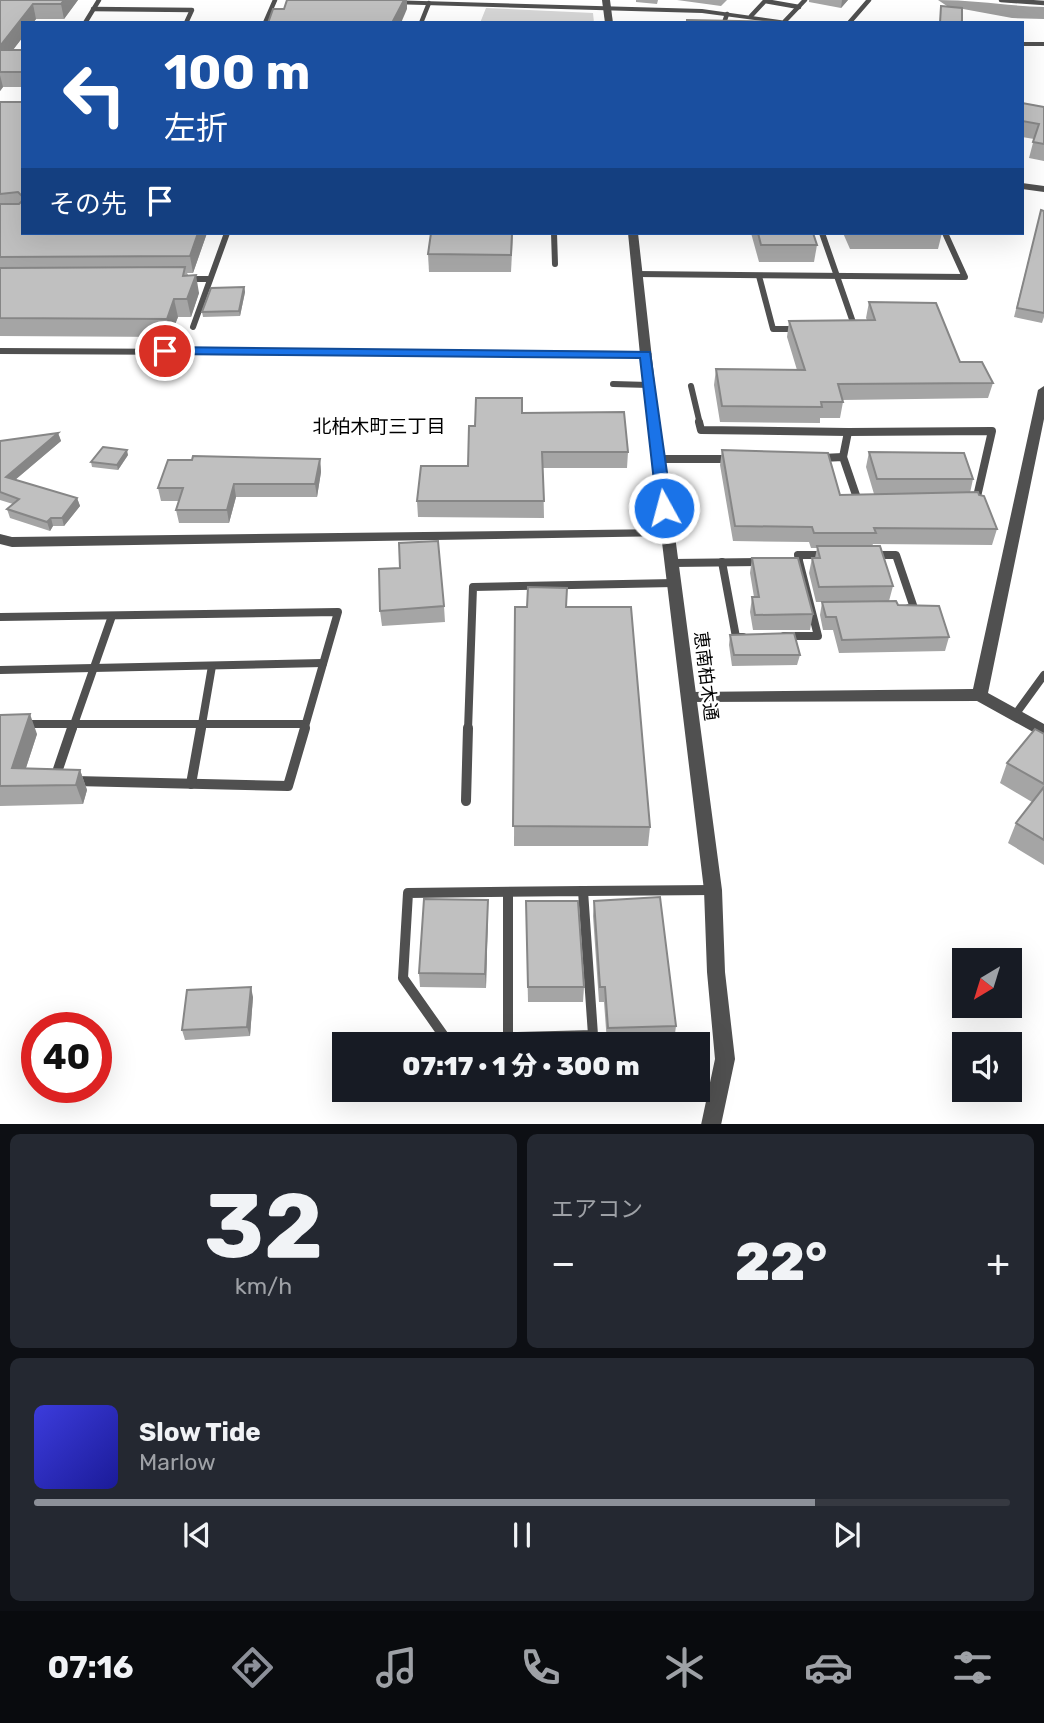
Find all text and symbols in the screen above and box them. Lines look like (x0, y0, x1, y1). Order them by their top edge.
text: 100 m (164, 43, 310, 101)
icon: left (49, 49, 140, 140)
text: 左折 (164, 109, 228, 147)
icon: arrive (141, 182, 179, 220)
text: その先 (49, 189, 127, 220)
pin (135, 321, 195, 381)
icon: arrive (146, 332, 184, 370)
district label: 北柏木町三丁目 (312, 415, 446, 438)
position arrow (627, 471, 701, 545)
street label: 恵南柏木通 (690, 630, 722, 722)
north arrow (952, 948, 1022, 1018)
map controls (952, 948, 1022, 1102)
speed limit sign: 40 (21, 1012, 112, 1103)
button: sound (952, 1032, 1022, 1102)
text: 07:17 · 1 分 · 300 m (402, 1051, 640, 1082)
text: 32 (204, 1172, 323, 1280)
text: エアコン (551, 1195, 643, 1223)
text: 22° (735, 1231, 827, 1293)
text: − (551, 1240, 576, 1286)
text: + (986, 1240, 1010, 1286)
text: km/h (235, 1272, 292, 1300)
text: Slow Tide (139, 1417, 261, 1448)
text: Marlow (139, 1448, 216, 1476)
icon: previous (178, 1516, 216, 1554)
icon: pause (503, 1516, 541, 1554)
icon: next (828, 1516, 866, 1554)
icon: directions (228, 1643, 277, 1692)
icon: music (372, 1643, 421, 1692)
icon: phone (516, 1643, 565, 1692)
icon: climate (660, 1643, 709, 1692)
icon: car (804, 1643, 853, 1692)
icon: filters (948, 1643, 997, 1692)
text: 07:16 (47, 1648, 134, 1686)

